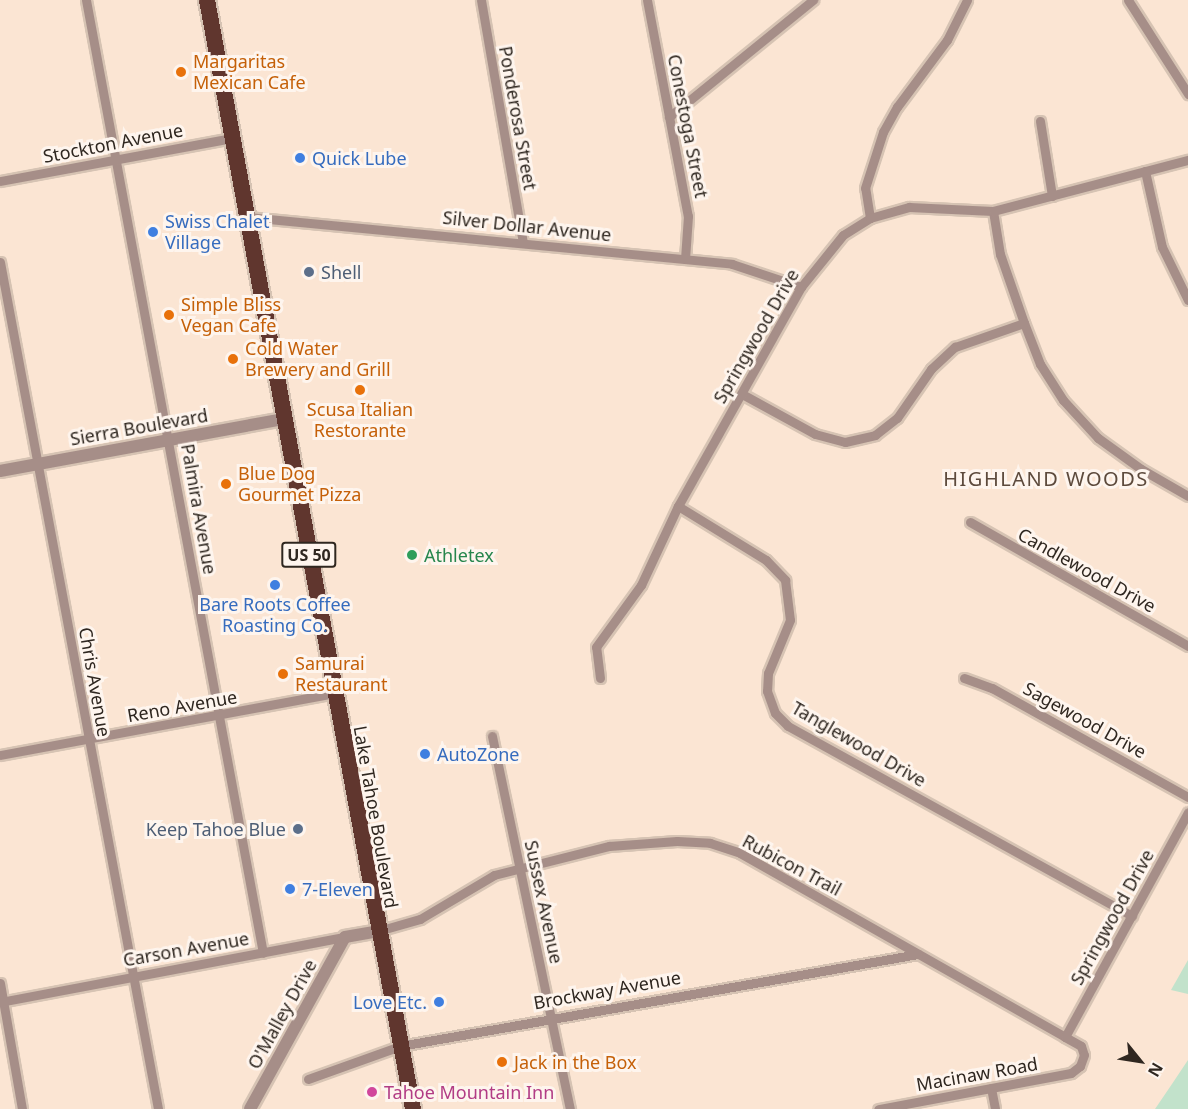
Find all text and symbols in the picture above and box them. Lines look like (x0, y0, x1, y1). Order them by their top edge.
street label: Ponderosa Street (495, 44, 541, 192)
place label: Margaritas Mexican Cafe (193, 51, 306, 94)
street label: Conestoga Street (664, 52, 712, 200)
marker: Margaritas Mexican Cafe (174, 65, 188, 79)
street label: Stockton Avenue (41, 119, 185, 167)
place label: Quick Lube (312, 147, 407, 169)
marker: Quick Lube (293, 151, 307, 165)
street label: Silver Dollar Avenue (442, 206, 612, 246)
place label: Swiss Chalet Village (165, 211, 269, 254)
marker: Swiss Chalet Village (146, 225, 160, 239)
place label: Shell (321, 261, 361, 283)
marker: Shell (302, 265, 316, 279)
street label: Springwood Drive (709, 265, 803, 407)
place label: Simple Bliss Vegan Cafe (181, 294, 281, 336)
marker: Simple Bliss Vegan Cafe (162, 308, 176, 322)
place label: Cold Water Brewery and Grill (245, 338, 391, 380)
marker: Cold Water Brewery and Grill (226, 352, 240, 366)
marker: Scusa Italian Restorante (353, 383, 367, 397)
place label: Scusa Italian Restorante (307, 399, 413, 442)
street label: Sierra Boulevard (68, 404, 210, 450)
street label: Palmira Avenue (177, 442, 221, 576)
place label: Blue Dog Gourmet Pizza (238, 463, 361, 506)
district label: HIGHLAND WOODS (943, 466, 1149, 490)
marker: Blue Dog Gourmet Pizza (219, 477, 233, 491)
street label: Candlewood Drive (1014, 523, 1160, 617)
road number: US 50 (280, 542, 338, 568)
place label: Athletex (424, 544, 494, 566)
marker: Athletex (405, 548, 419, 562)
marker: Bare Roots Coffee Roasting Co. (268, 578, 282, 592)
place label: Bare Roots Coffee Roasting Co. (199, 594, 351, 636)
street label: Chris Avenue (75, 625, 115, 739)
place label: Samurai Restaurant (295, 653, 387, 696)
marker: Samurai Restaurant (276, 667, 290, 681)
street label: Sagewood Drive (1020, 677, 1150, 763)
street label: Reno Avenue (125, 686, 239, 726)
street label: Tanglewood Drive (788, 697, 930, 791)
street label: Lake Tahoe Boulevard (349, 724, 403, 910)
place label: AutoZone (437, 743, 519, 765)
marker: AutoZone (418, 747, 432, 761)
place label: Keep Tahoe Blue (146, 818, 286, 840)
marker: Keep Tahoe Blue (291, 822, 305, 836)
street label: Rubicon Trail (739, 830, 845, 900)
street label: Sussex Avenue (520, 838, 568, 966)
street label: Springwood Drive (1066, 846, 1158, 988)
place label: 7-Eleven (302, 878, 373, 900)
marker: 7-Eleven (283, 882, 297, 896)
street label: Carson Avenue (121, 927, 251, 971)
street label: O'Malley Drive (243, 955, 321, 1073)
street label: Brockway Avenue (532, 966, 682, 1014)
place label: Love Etc. (353, 991, 427, 1013)
marker: Love Etc. (432, 995, 446, 1009)
north arrow (1110, 1031, 1170, 1091)
place label: Jack in the Box (514, 1051, 637, 1073)
street label: Macinaw Road (915, 1053, 1039, 1095)
marker: Jack in the Box (495, 1055, 509, 1069)
text: N (1143, 1059, 1168, 1081)
place label: Tahoe Mountain Inn (384, 1081, 554, 1103)
marker: Tahoe Mountain Inn (365, 1085, 379, 1099)

